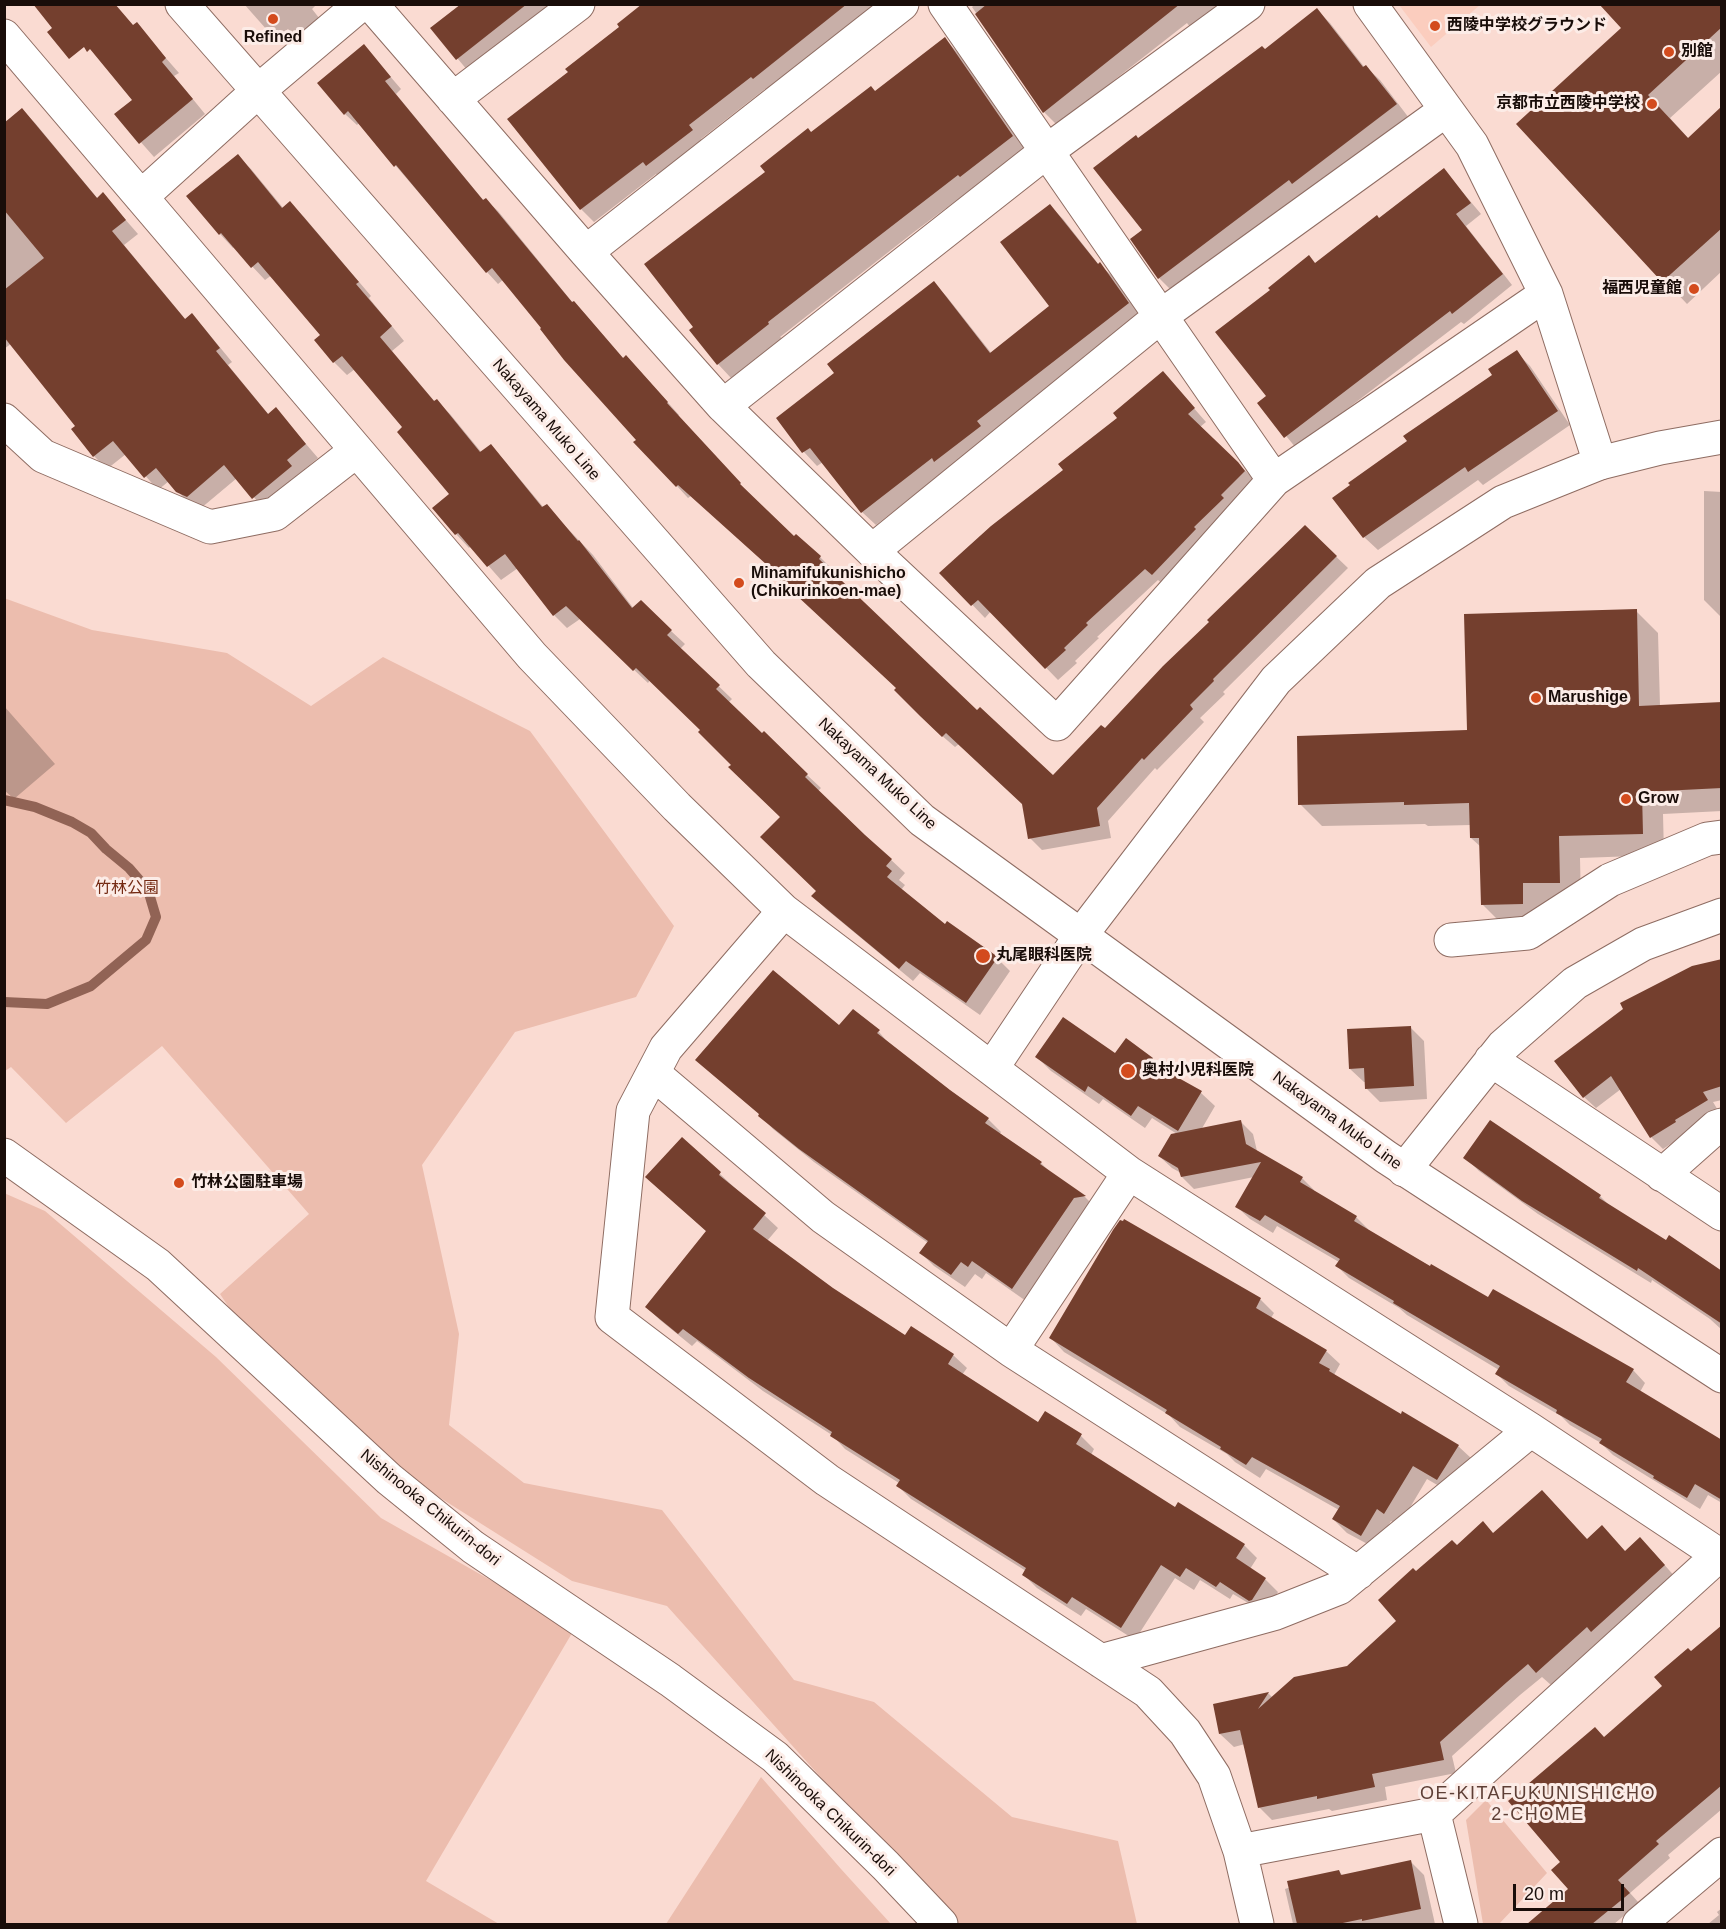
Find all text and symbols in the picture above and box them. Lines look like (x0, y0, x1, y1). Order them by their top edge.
marker: Refined (266, 12, 280, 26)
place label: 西陵中学校グラウンド (1447, 16, 1607, 36)
marker: 西陵中学校グラウンド (1428, 19, 1442, 33)
place label: Refined (244, 28, 302, 48)
place label: 別館 (1681, 42, 1713, 62)
marker: 別館 (1662, 45, 1676, 59)
place label: 京都市立西陵中学校 (1496, 94, 1640, 114)
marker: 京都市立西陵中学校 (1645, 97, 1659, 111)
place label: 福西児童館 (1602, 279, 1682, 299)
marker: 福西児童館 (1687, 282, 1701, 296)
street label: Nakayama Muko Line (488, 355, 604, 485)
place label: Minamifukunishicho (Chikurinkoen-mae) (751, 564, 906, 602)
marker: Minamifukunishicho (Chikurinkoen-mae) (732, 576, 746, 590)
place label: Marushige (1548, 688, 1628, 708)
marker: Marushige (1529, 691, 1543, 705)
street label: Nakayama Muko Line (814, 714, 940, 834)
place label: Grow (1638, 789, 1679, 809)
marker: Grow (1619, 792, 1633, 806)
park label: 竹林公園 (95, 879, 159, 899)
place label: 丸尾眼科医院 (996, 946, 1092, 966)
marker: 丸尾眼科医院 (974, 947, 992, 965)
place label: 奥村小児科医院 (1142, 1061, 1254, 1081)
marker: 奥村小児科医院 (1119, 1062, 1137, 1080)
street label: Nakayama Muko Line (1269, 1068, 1405, 1174)
place label: 竹林公園駐車場 (191, 1173, 303, 1193)
marker: 竹林公園駐車場 (172, 1176, 186, 1190)
street label: Nishinooka Chikurin-dori (356, 1446, 504, 1570)
street label: Nishinooka Chikurin-dori (761, 1746, 899, 1880)
district label: OE-KITAFUKUNISHICHO 2-CHOME (1420, 1783, 1656, 1826)
scale bar (1516, 1872, 1627, 1910)
text: 20 m (1524, 1884, 1564, 1904)

